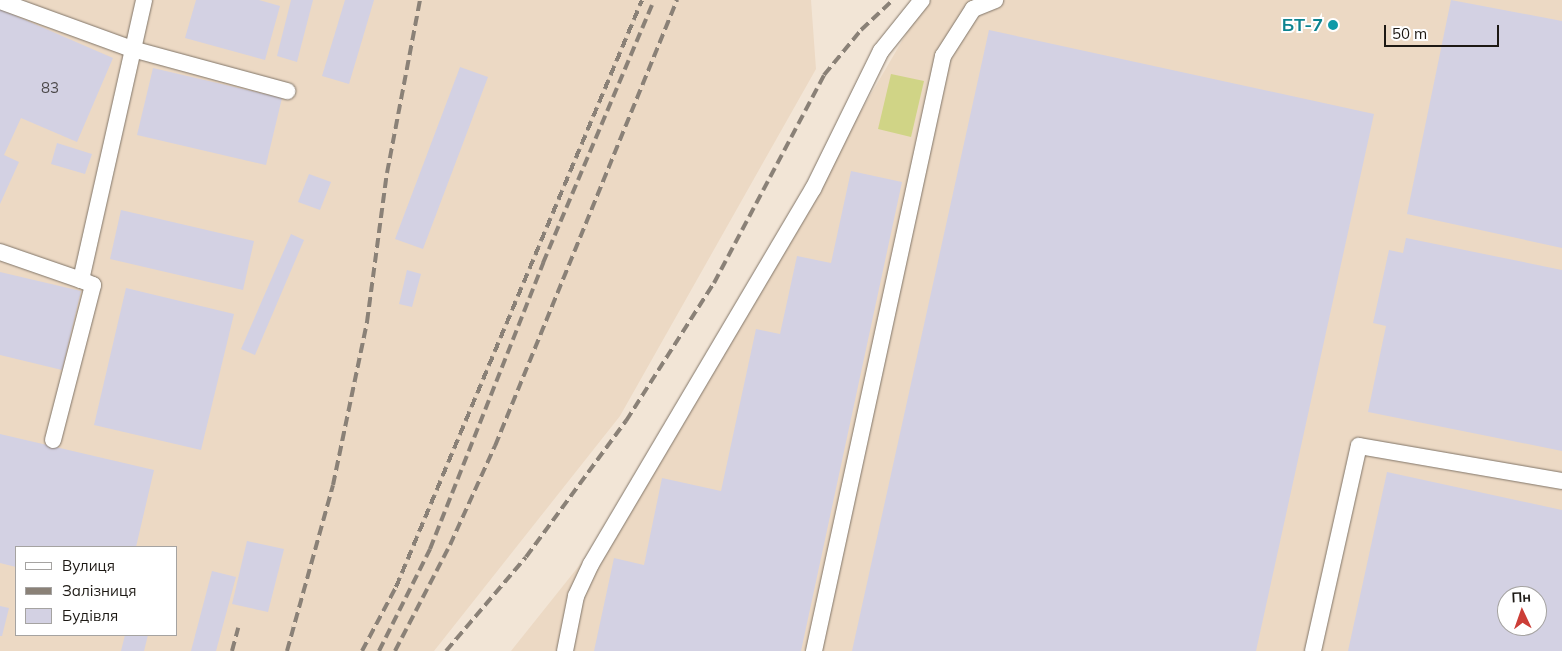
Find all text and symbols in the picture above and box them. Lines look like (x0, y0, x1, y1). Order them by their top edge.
place label: БТ-7 (1282, 14, 1323, 36)
scale bar (1387, 15, 1502, 47)
marker: БТ-7 (1327, 19, 1339, 31)
text: 50 m (1392, 24, 1427, 43)
house number: 83 (41, 79, 59, 97)
legend (15, 546, 178, 636)
text: Вулиця (62, 556, 115, 575)
text: Залізниця (62, 581, 136, 600)
north arrow (1497, 586, 1547, 636)
text: Пн (1511, 588, 1531, 607)
text: Будівля (62, 606, 118, 625)

